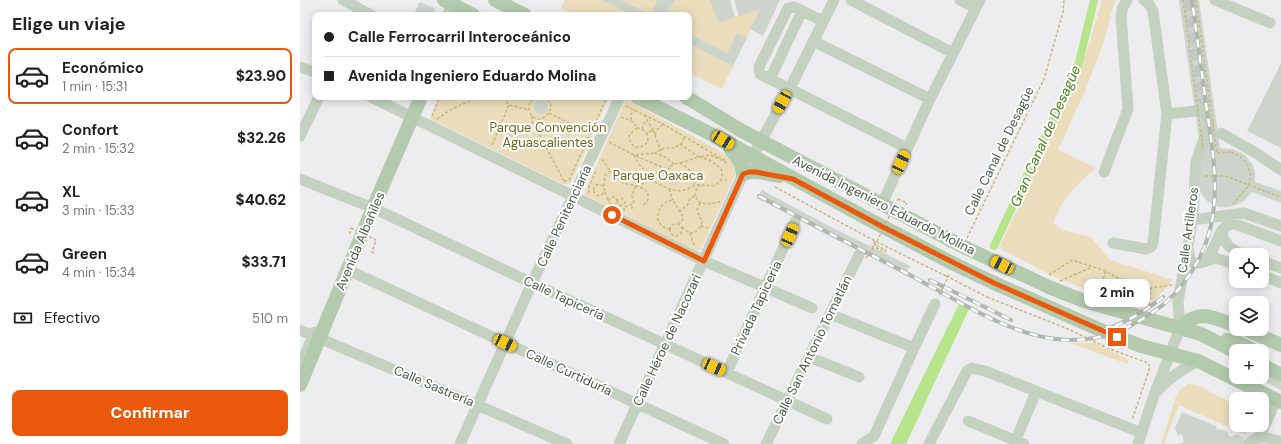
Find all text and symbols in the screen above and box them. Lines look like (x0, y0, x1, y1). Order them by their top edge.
text: Elige un viaje (12, 12, 126, 36)
text: Calle Ferrocarril Interoceánico (348, 27, 571, 47)
icon: car (14, 58, 50, 94)
text: Económico (62, 58, 144, 78)
water label: Gran Canal de Desagüe (1006, 62, 1084, 210)
text: $23.90 (236, 66, 286, 86)
text: Avenida Ingeniero Eduardo Molina (348, 66, 596, 86)
text: 1 min · 15:31 (62, 78, 127, 95)
street label: Calle Canal de Desagüe (960, 84, 1038, 218)
car (771, 89, 793, 115)
park label: Parque Convención Aguascalientes (490, 119, 606, 151)
icon: car (14, 120, 50, 156)
text: Confort (62, 120, 119, 140)
text: $32.26 (237, 128, 286, 148)
car (710, 129, 736, 151)
text: 2 min · 15:32 (62, 140, 134, 157)
car (890, 149, 912, 175)
street label: Avenida Ingeniero Eduardo Molina (790, 151, 978, 259)
street label: Calle Penitenciaría (533, 162, 595, 270)
park label: Parque Oaxaca (613, 167, 703, 184)
icon: car (14, 182, 50, 218)
text: XL (62, 182, 80, 202)
street label: Calle Artilleros (1174, 186, 1202, 274)
street label: Avenida Albañiles (332, 189, 388, 293)
text: $40.62 (236, 190, 286, 210)
text: 3 min · 15:33 (62, 202, 135, 219)
route start (603, 206, 621, 224)
car (780, 222, 800, 248)
icon: car (14, 244, 50, 280)
text: Green (62, 244, 107, 264)
map controls (1229, 248, 1269, 432)
button: locate (1229, 248, 1269, 288)
text: $33.71 (241, 252, 286, 272)
car (989, 254, 1015, 276)
street label: Privada Tapiceria (727, 258, 785, 358)
text: 4 min · 15:34 (62, 264, 135, 281)
street label: Calle Héroe de Nacozari (629, 271, 705, 409)
street label: Calle Tapicería (521, 272, 607, 324)
street label: Calle San Antonio Tomatlán (768, 273, 856, 427)
callout: 2 min (1084, 279, 1150, 307)
text: 2 min (1100, 284, 1134, 301)
button: layers (1229, 296, 1269, 336)
icon: cash (12, 307, 34, 329)
text: Efectivo (44, 308, 100, 328)
text: 510 m (252, 310, 288, 327)
route end (1108, 328, 1126, 346)
car (492, 332, 518, 354)
button: + (1229, 344, 1269, 384)
street label: Calle Curtiduría (523, 345, 615, 399)
car (701, 357, 727, 377)
street label: Calle Sastrería (391, 361, 477, 411)
button: Confirmar (12, 390, 288, 436)
button: − (1229, 392, 1269, 432)

